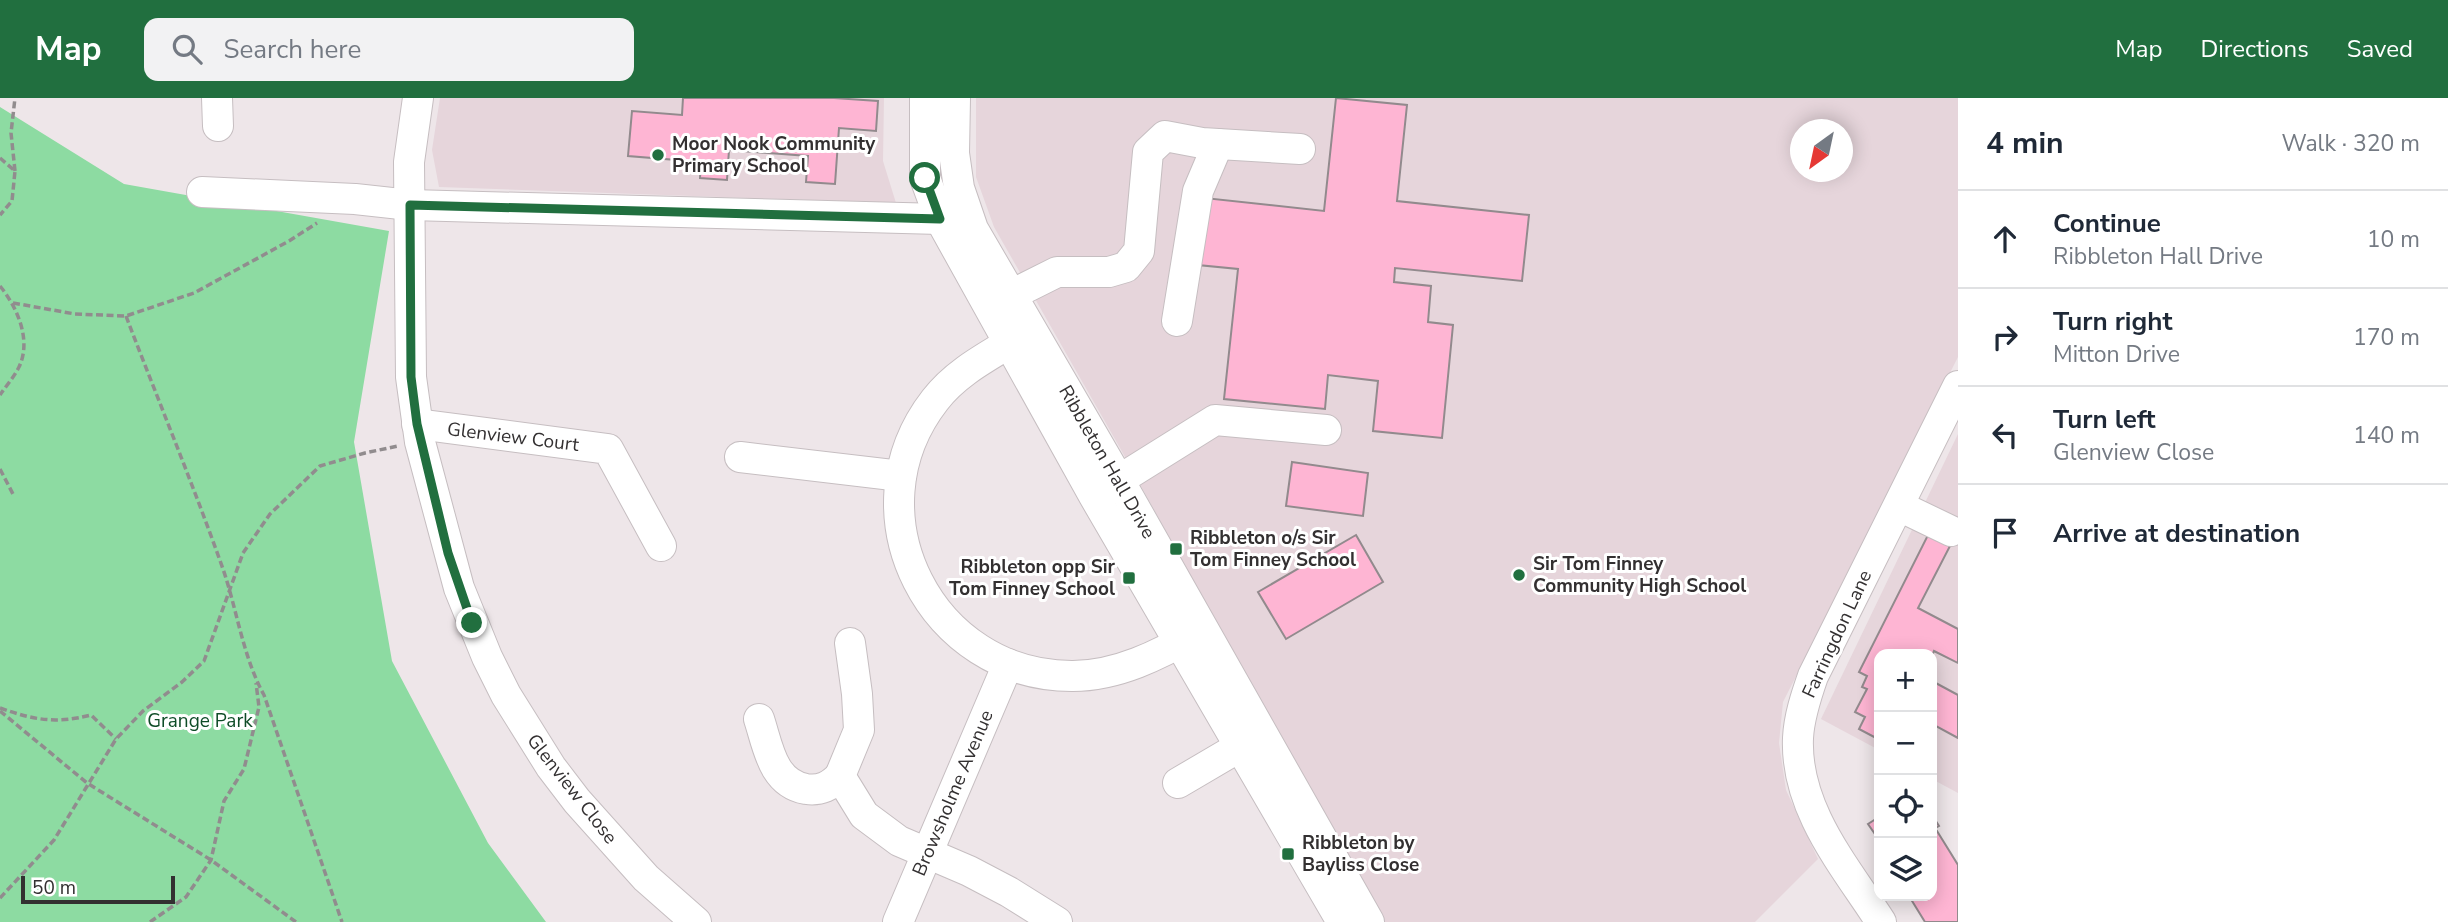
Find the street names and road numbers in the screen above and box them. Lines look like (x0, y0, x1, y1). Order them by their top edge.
street label: Ribbleton Hall Drive (1052, 380, 1162, 544)
street label: Glenview Court (446, 416, 581, 458)
street label: Farringdon Lane (1796, 566, 1878, 702)
street label: Browsholme Avenue (906, 706, 1000, 880)
street label: Glenview Close (521, 728, 623, 850)

